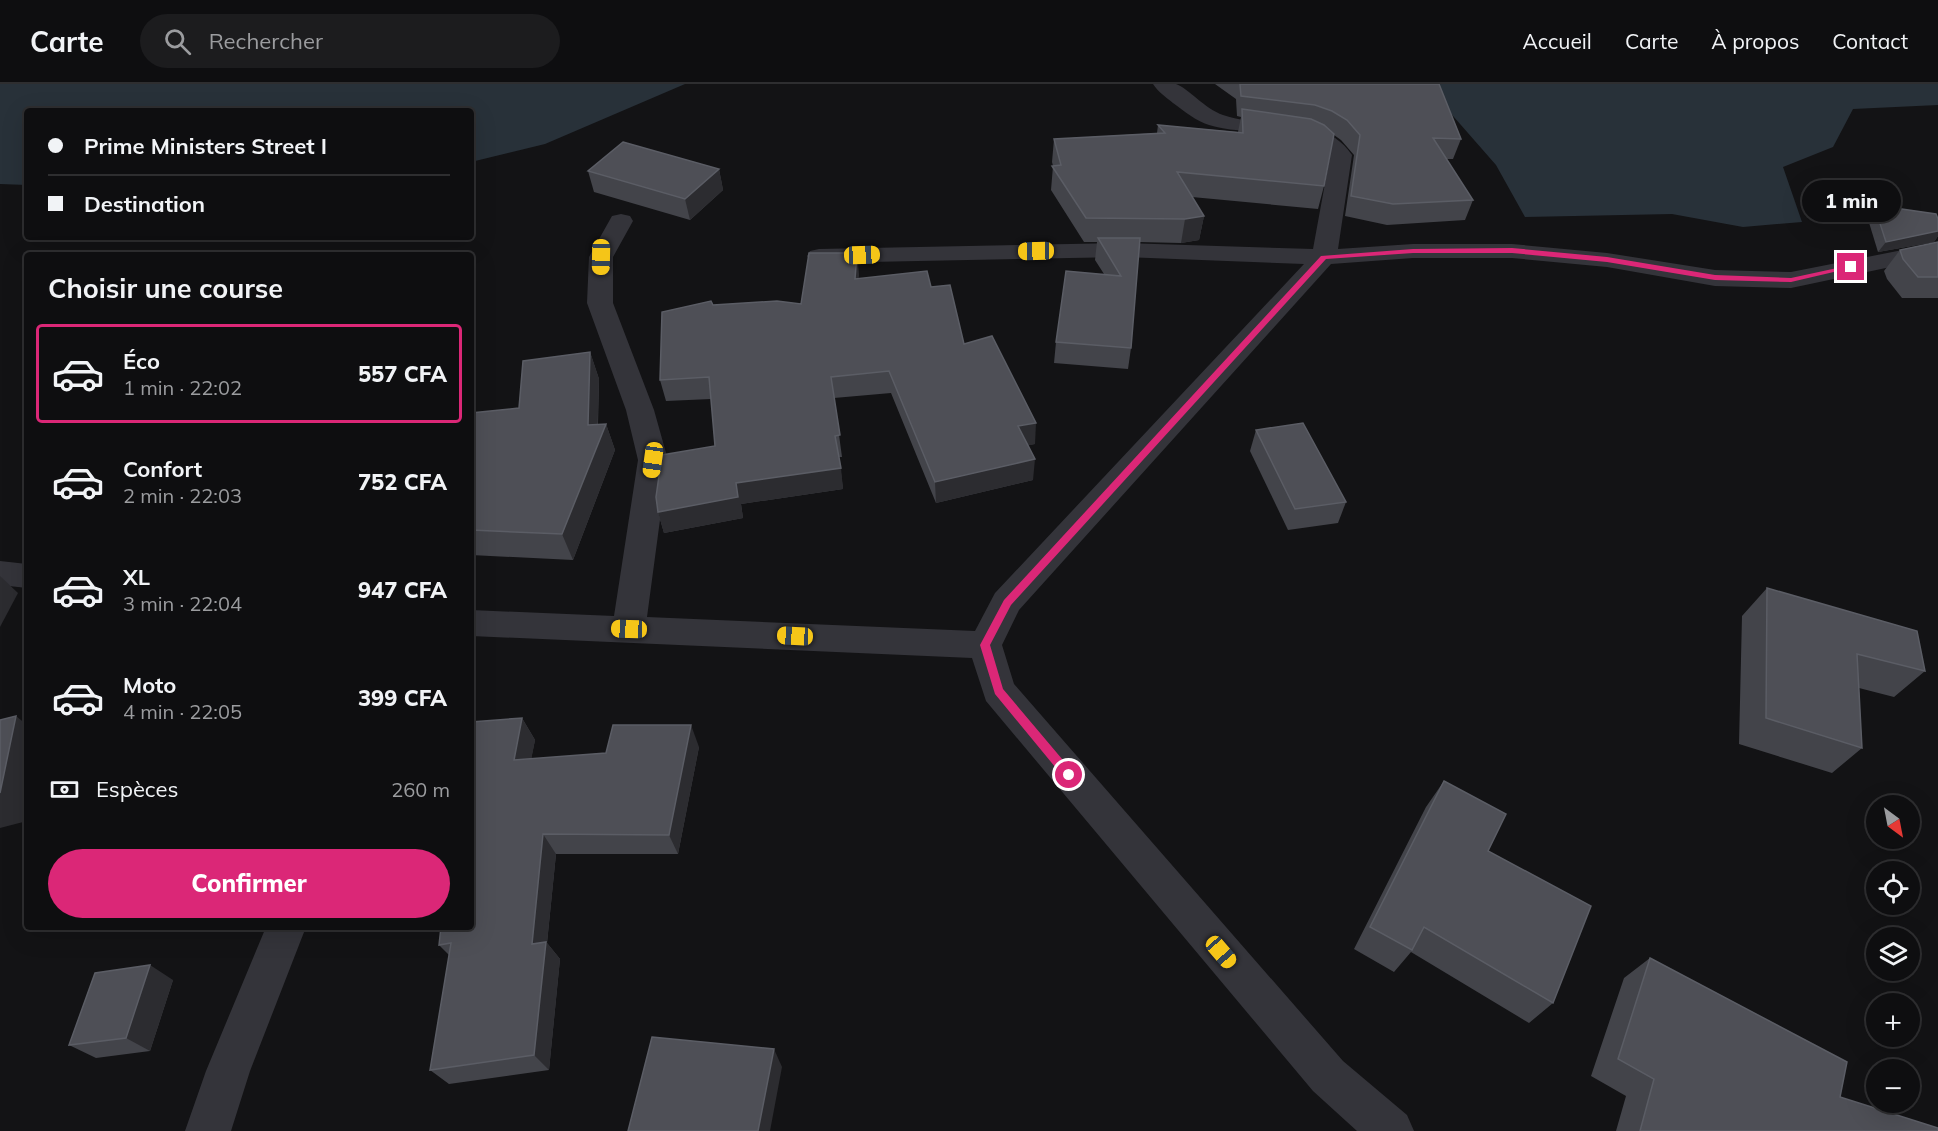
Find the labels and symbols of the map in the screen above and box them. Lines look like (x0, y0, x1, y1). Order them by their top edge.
callout: 1 min (1802, 180, 1900, 222)
car (592, 239, 610, 275)
car (1018, 242, 1054, 260)
car (844, 245, 880, 265)
route end (1837, 253, 1864, 280)
car (642, 441, 664, 479)
car (611, 619, 647, 639)
car (777, 626, 813, 646)
route start (1055, 761, 1082, 788)
north arrow (1866, 795, 1920, 849)
car (1202, 933, 1240, 971)

